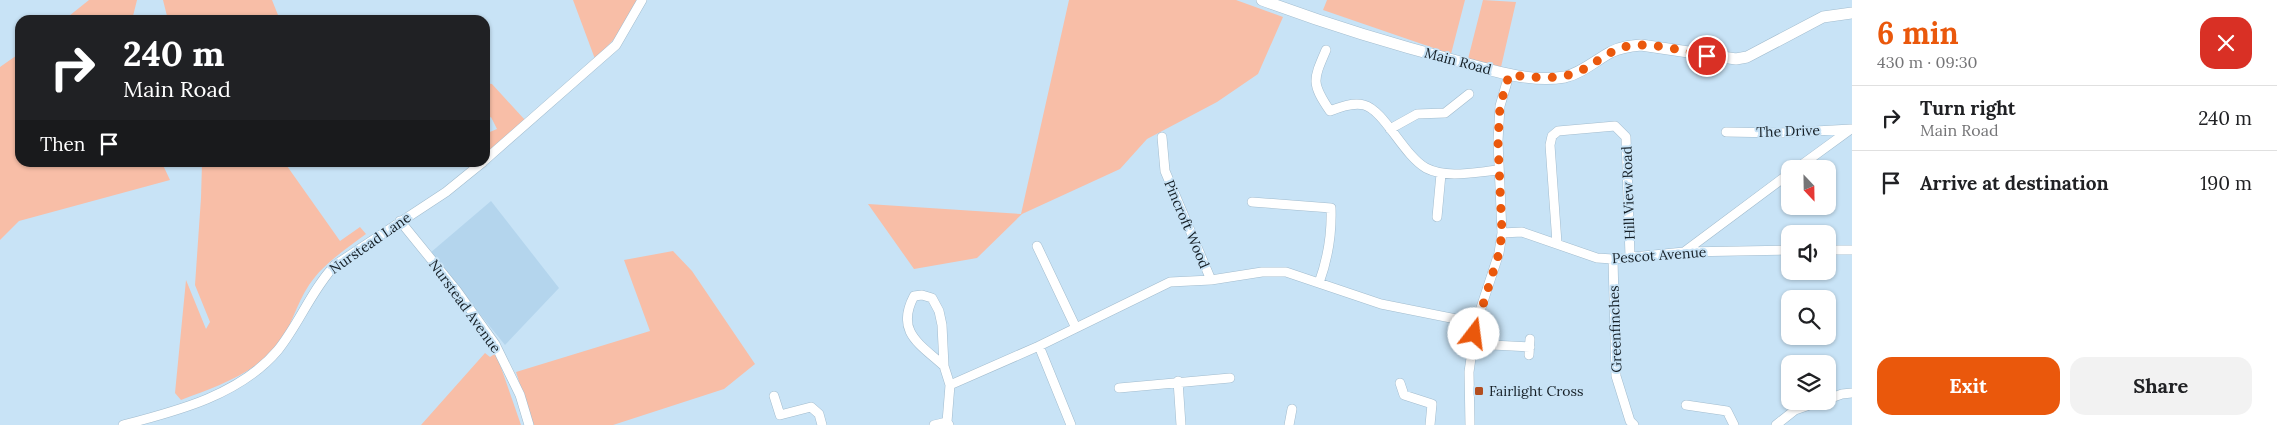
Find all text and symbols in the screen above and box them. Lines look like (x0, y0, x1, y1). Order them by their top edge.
text: 6 min (1877, 14, 1959, 52)
button: close (2200, 17, 2252, 69)
text: 240 m (123, 31, 224, 76)
icon: right (40, 35, 105, 100)
pin (1686, 35, 1728, 77)
icon: arrive (1693, 42, 1721, 70)
street label: Main Road (1423, 43, 1493, 79)
text: 430 m · 09:30 (1877, 52, 1977, 72)
text: Main Road (123, 75, 231, 103)
text: Turn right (1920, 96, 2016, 120)
icon: right (1877, 104, 1905, 132)
text: 240 m (2198, 106, 2252, 130)
text: Main Road (1920, 120, 1998, 140)
street label: The Drive (1756, 121, 1821, 141)
icon: arrive (95, 130, 123, 158)
text: Then (40, 132, 85, 156)
street label: Hill View Road (1617, 146, 1639, 240)
north arrow (1781, 160, 1836, 215)
map controls (1781, 160, 1836, 410)
icon: arrive (1877, 169, 1905, 197)
text: Arrive at destination (1920, 171, 2109, 195)
text: 190 m (2200, 171, 2252, 195)
street label: Pincroft Wood (1160, 177, 1214, 271)
street label: Nurstead Lane (326, 208, 415, 278)
button: sound (1781, 225, 1836, 280)
street label: Pescot Avenue (1611, 243, 1707, 267)
street label: Nurstead Avenue (425, 256, 505, 357)
street label: Greenfinches (1604, 285, 1626, 373)
button: search (1781, 290, 1836, 345)
position arrow (1447, 307, 1499, 359)
button: layers (1781, 355, 1836, 410)
button: Exit (1877, 357, 2060, 415)
button: Share (2070, 357, 2252, 415)
place label: Fairlight Cross (1489, 382, 1583, 400)
marker: Fairlight Cross (1473, 385, 1485, 397)

